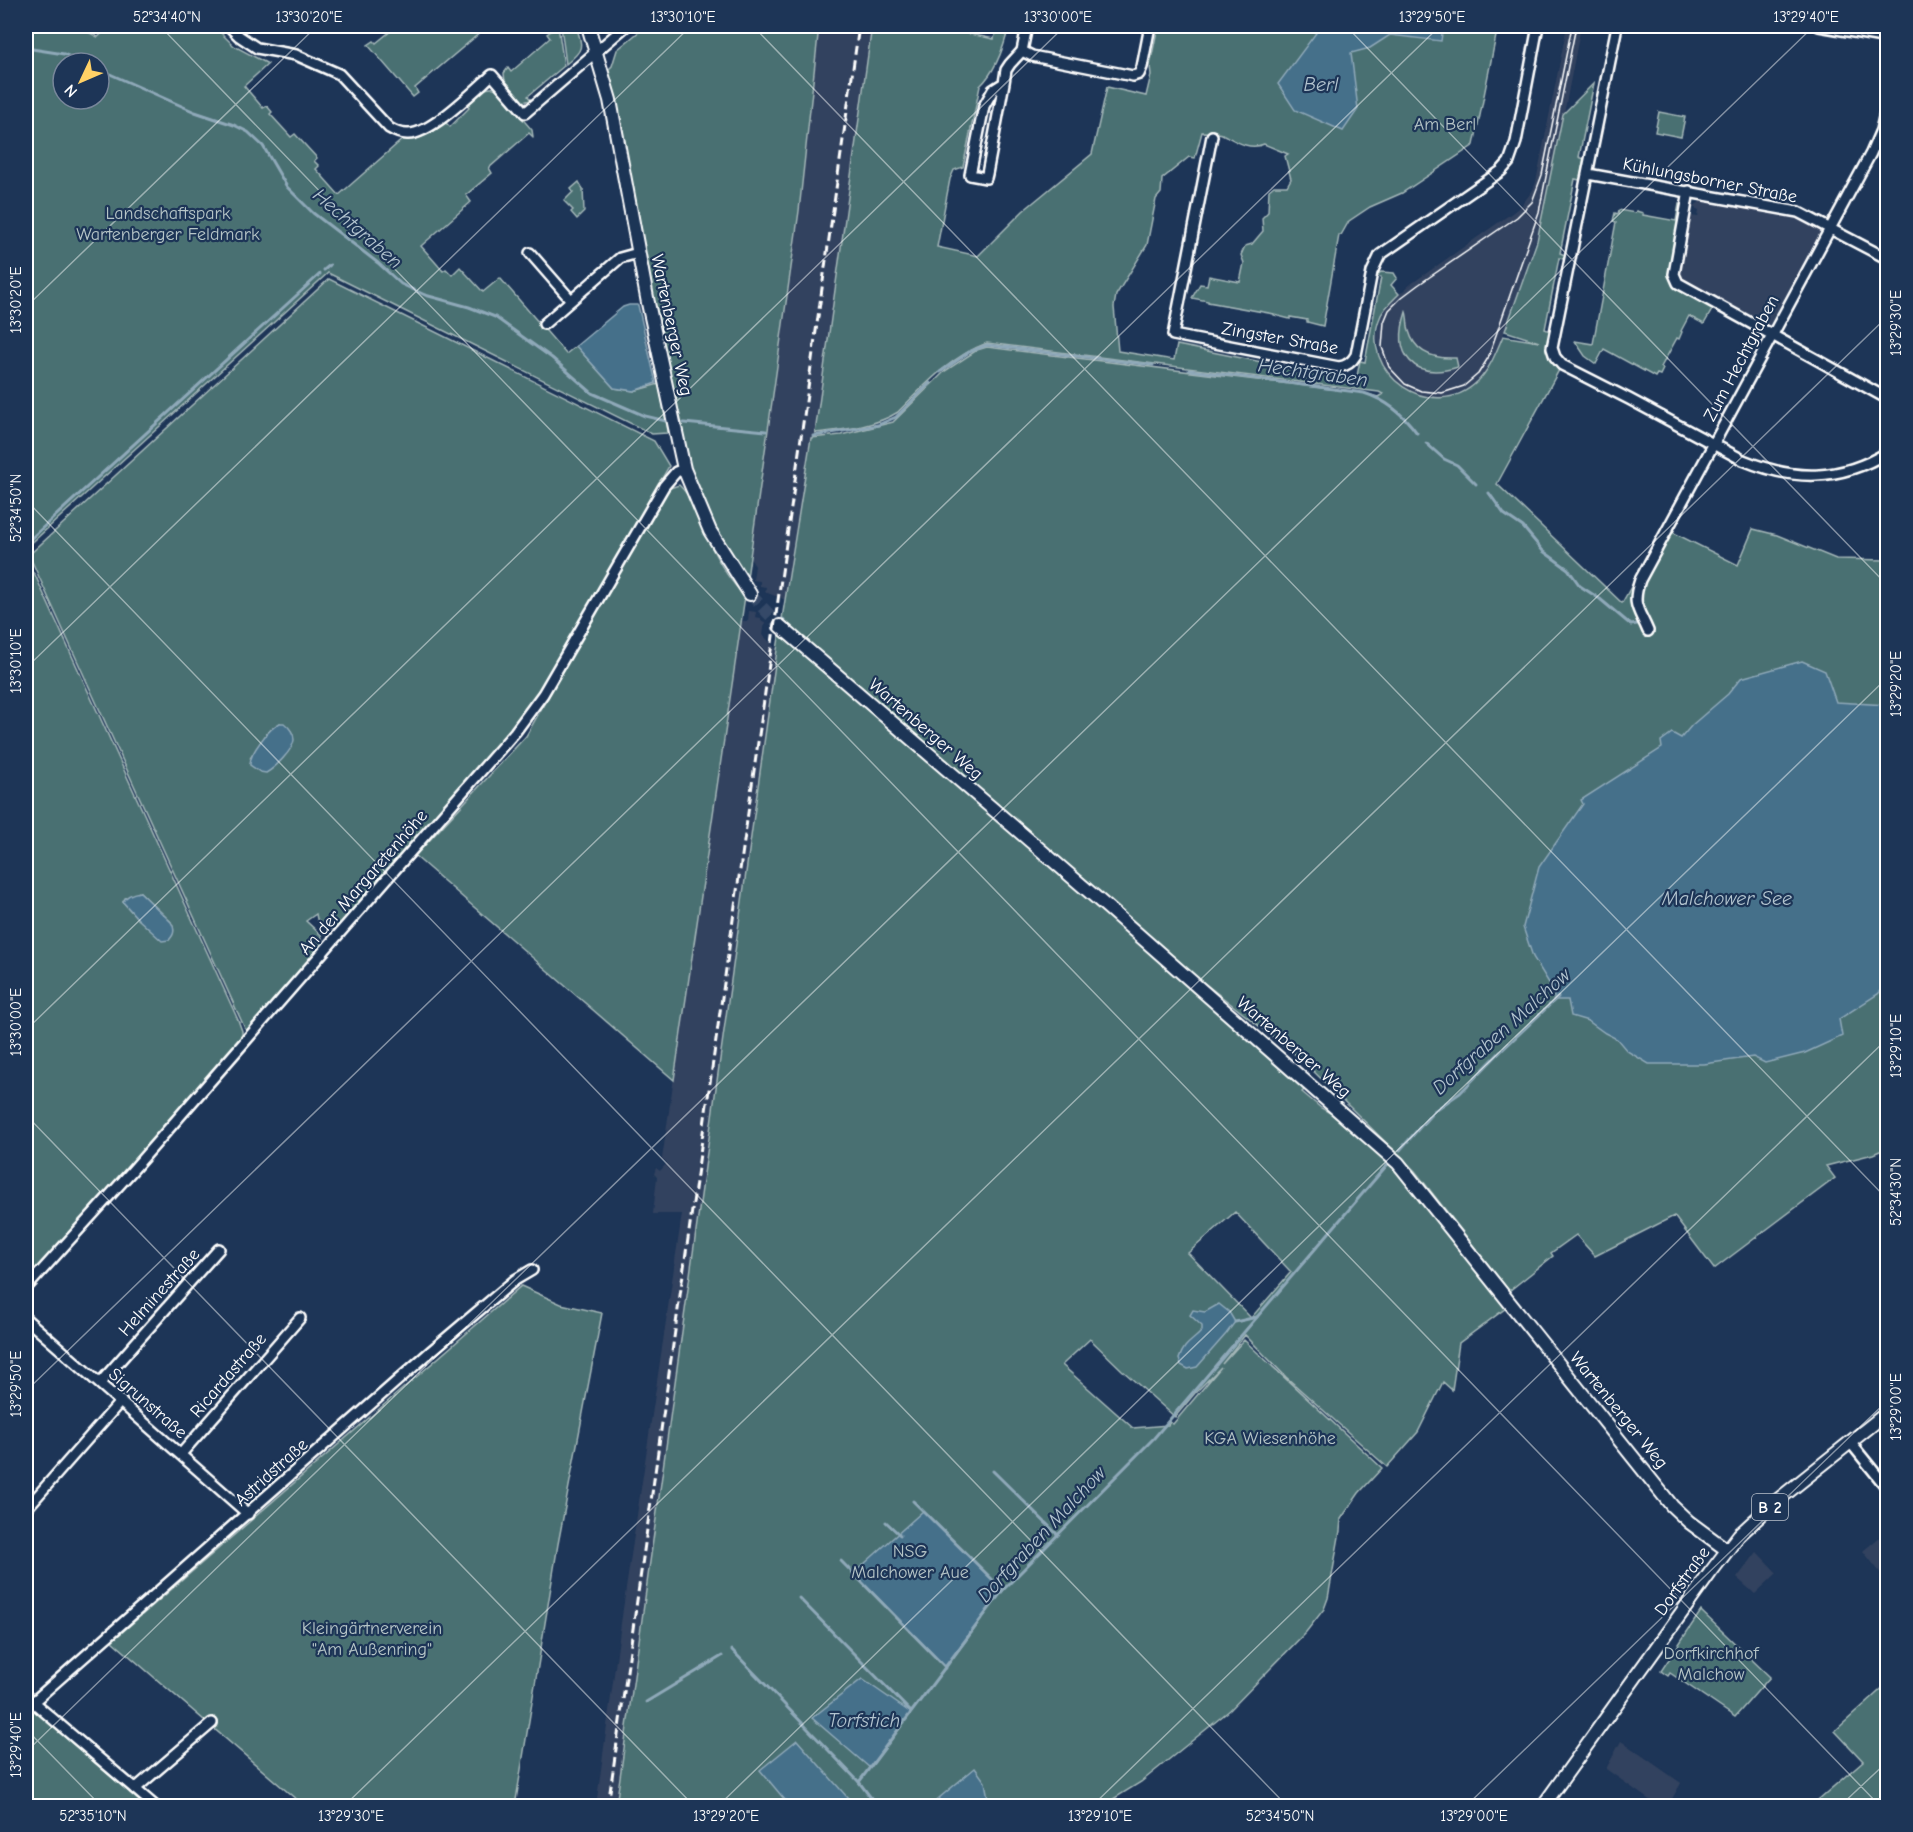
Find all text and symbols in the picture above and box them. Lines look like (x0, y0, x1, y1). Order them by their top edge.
text: 52°34'40"N (133, 8, 201, 26)
text: 13°30'20"E (275, 8, 343, 26)
text: 13°30'10"E (650, 8, 716, 26)
text: 13°30'00"E (1024, 8, 1092, 26)
text: 13°29'50"E (1399, 8, 1465, 26)
text: 13°29'40"E (1773, 8, 1839, 26)
north arrow (51, 51, 111, 111)
water label: Berl (1304, 73, 1339, 96)
text: N (61, 81, 81, 101)
park label: Am Berl (1414, 114, 1476, 135)
street label: Kühlungsborner Straße (1621, 153, 1799, 208)
water label: Hechtgraben (308, 183, 407, 273)
park label: Landschaftspark Wartenberger Feldmark (76, 203, 260, 245)
street label: Wartenberger Weg (646, 252, 697, 398)
text: 13°30'20"E (7, 266, 25, 334)
text: 13°29'30"E (1887, 290, 1905, 356)
street label: Zum Hechtgraben (1699, 292, 1784, 425)
street label: Zingster Straße (1220, 318, 1340, 359)
water label: Hechtgraben (1257, 353, 1369, 392)
text: 52°34'50"N (7, 474, 25, 542)
text: 13°30'10"E (7, 628, 25, 694)
text: 13°29'20"E (1887, 651, 1905, 717)
street label: Wartenberger Weg (864, 674, 987, 785)
street label: An der Margaretenhöhe (295, 806, 432, 959)
water label: Malchower See (1661, 887, 1792, 910)
water label: Dorfgraben Malchow (1428, 963, 1576, 1099)
text: 13°30'00"E (7, 988, 25, 1056)
street label: Wartenberger Weg (1232, 992, 1355, 1103)
text: 13°29'10"E (1887, 1014, 1905, 1078)
text: 52°34'30"N (1887, 1158, 1905, 1226)
street label: Helminestraße (114, 1244, 204, 1341)
street label: Ricardastraße (186, 1329, 271, 1422)
street label: Wartenberger Weg (1565, 1348, 1672, 1473)
text: 13°29'50"E (7, 1351, 25, 1417)
street label: Sigrunstraße (104, 1364, 191, 1443)
text: 13°29'00"E (1887, 1373, 1905, 1441)
park label: KGA Wiesenhöhe (1204, 1428, 1336, 1449)
street label: Astridstraße (230, 1434, 312, 1511)
water label: Dorfgraben Malchow (973, 1461, 1111, 1607)
road number: B 2 (1752, 1494, 1788, 1520)
park label: NSG Malchower Aue (851, 1541, 969, 1583)
street label: Dorfstraße (1650, 1543, 1714, 1620)
park label: Kleingärtnerverein "Am Außenring" (302, 1618, 442, 1660)
park label: Dorfkirchhof Malchow (1664, 1643, 1759, 1685)
water label: Torfstich (828, 1709, 900, 1732)
text: 13°29'40"E (7, 1712, 25, 1778)
text: 52°35'10"N (59, 1807, 127, 1825)
text: 13°29'30"E (318, 1807, 384, 1825)
text: 13°29'20"E (693, 1807, 759, 1825)
text: 13°29'10"E (1068, 1807, 1132, 1825)
text: 52°34'50"N (1246, 1807, 1314, 1825)
text: 13°29'00"E (1440, 1807, 1508, 1825)

